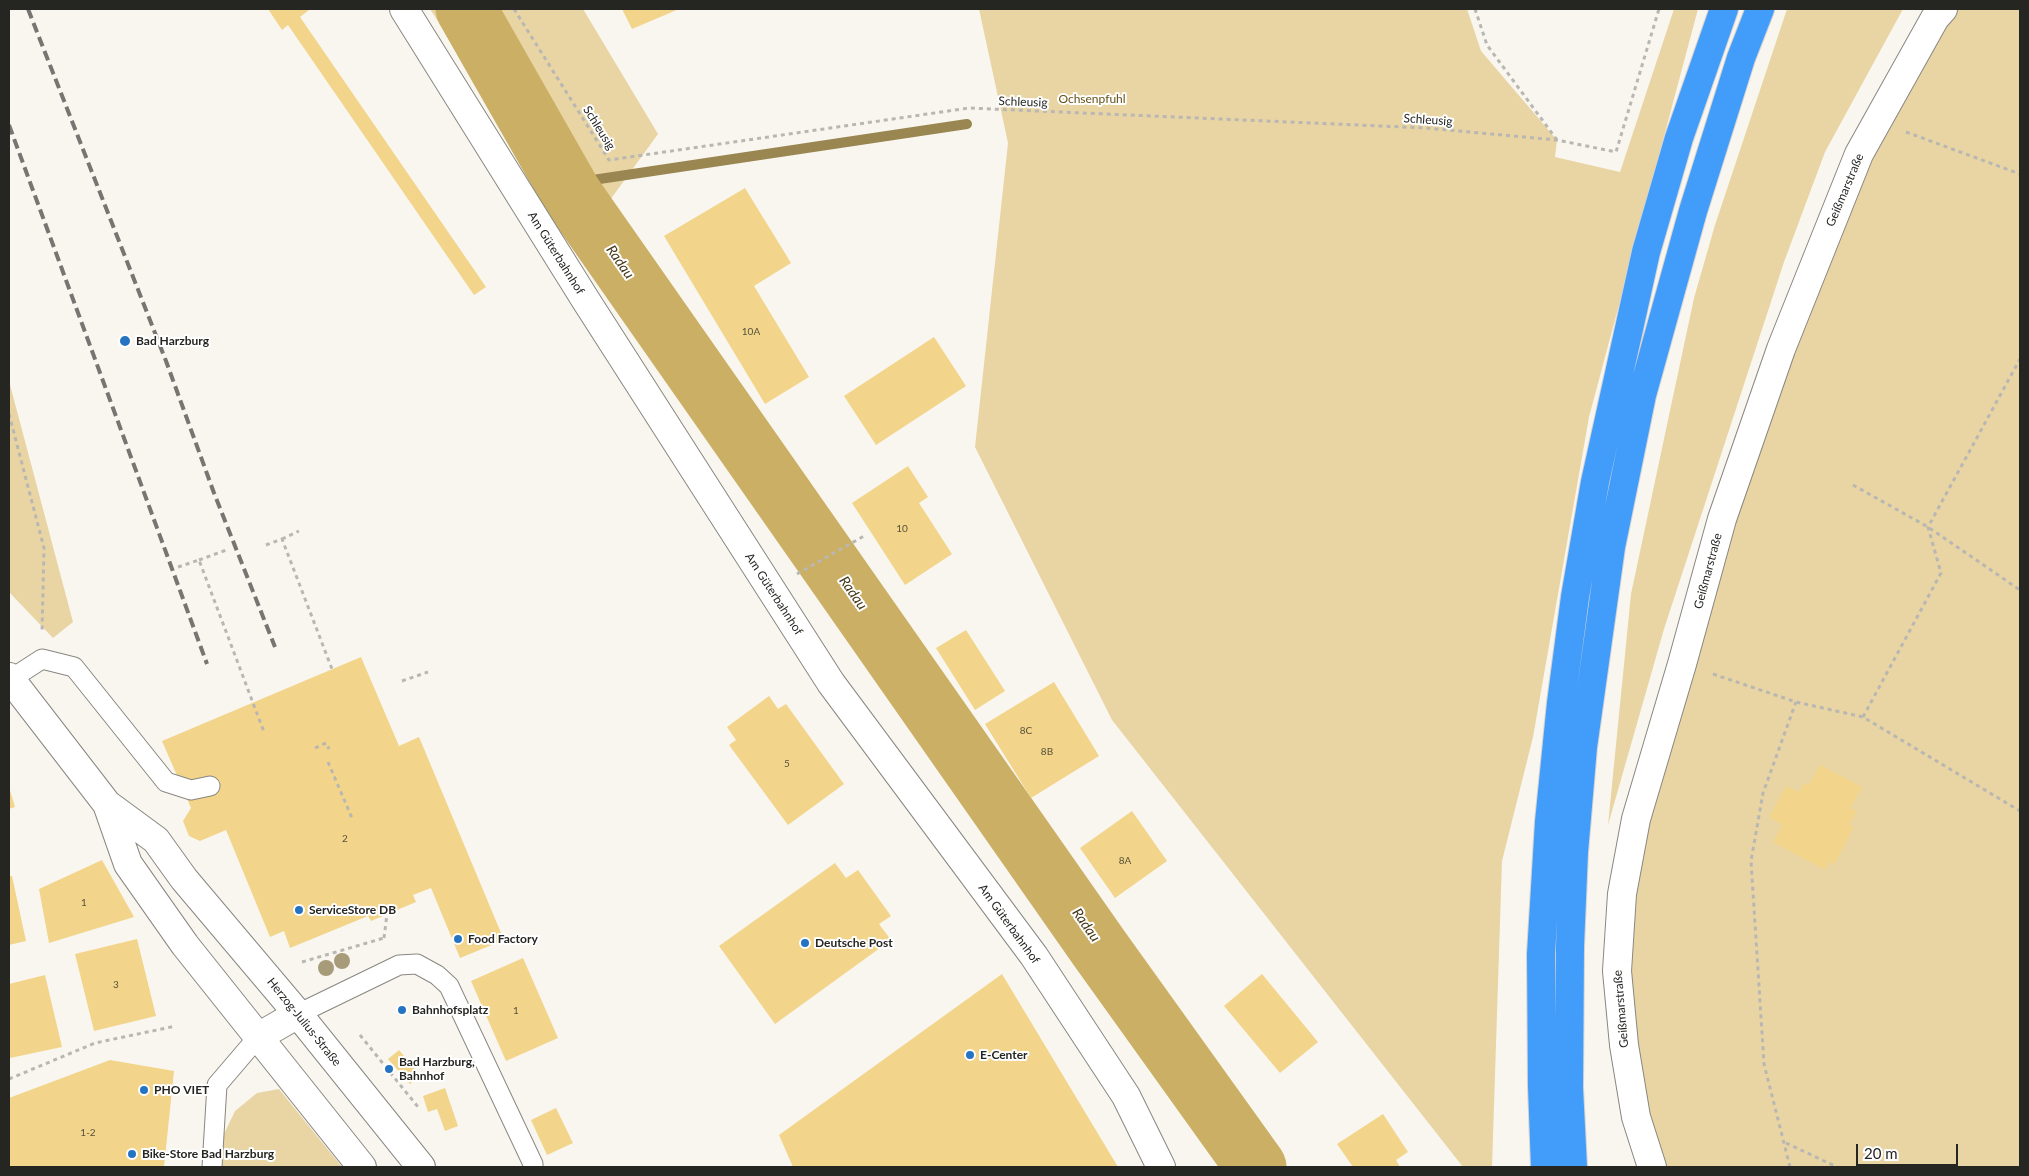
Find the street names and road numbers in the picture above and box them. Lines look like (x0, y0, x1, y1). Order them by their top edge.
street label: Schleusig (998, 94, 1048, 110)
street label: Schleusig (580, 103, 618, 153)
street label: Schleusig (1403, 111, 1453, 129)
street label: Geißmarstraße (1823, 151, 1867, 229)
street label: Am Güterbahnhof (525, 209, 587, 297)
street label: Geißmarstraße (1691, 531, 1725, 611)
street label: Am Güterbahnhof (742, 550, 806, 638)
street label: Am Güterbahnhof (975, 881, 1043, 967)
street label: Geißmarstraße (1610, 969, 1632, 1049)
street label: Herzog-Julius-Straße (264, 975, 344, 1069)

